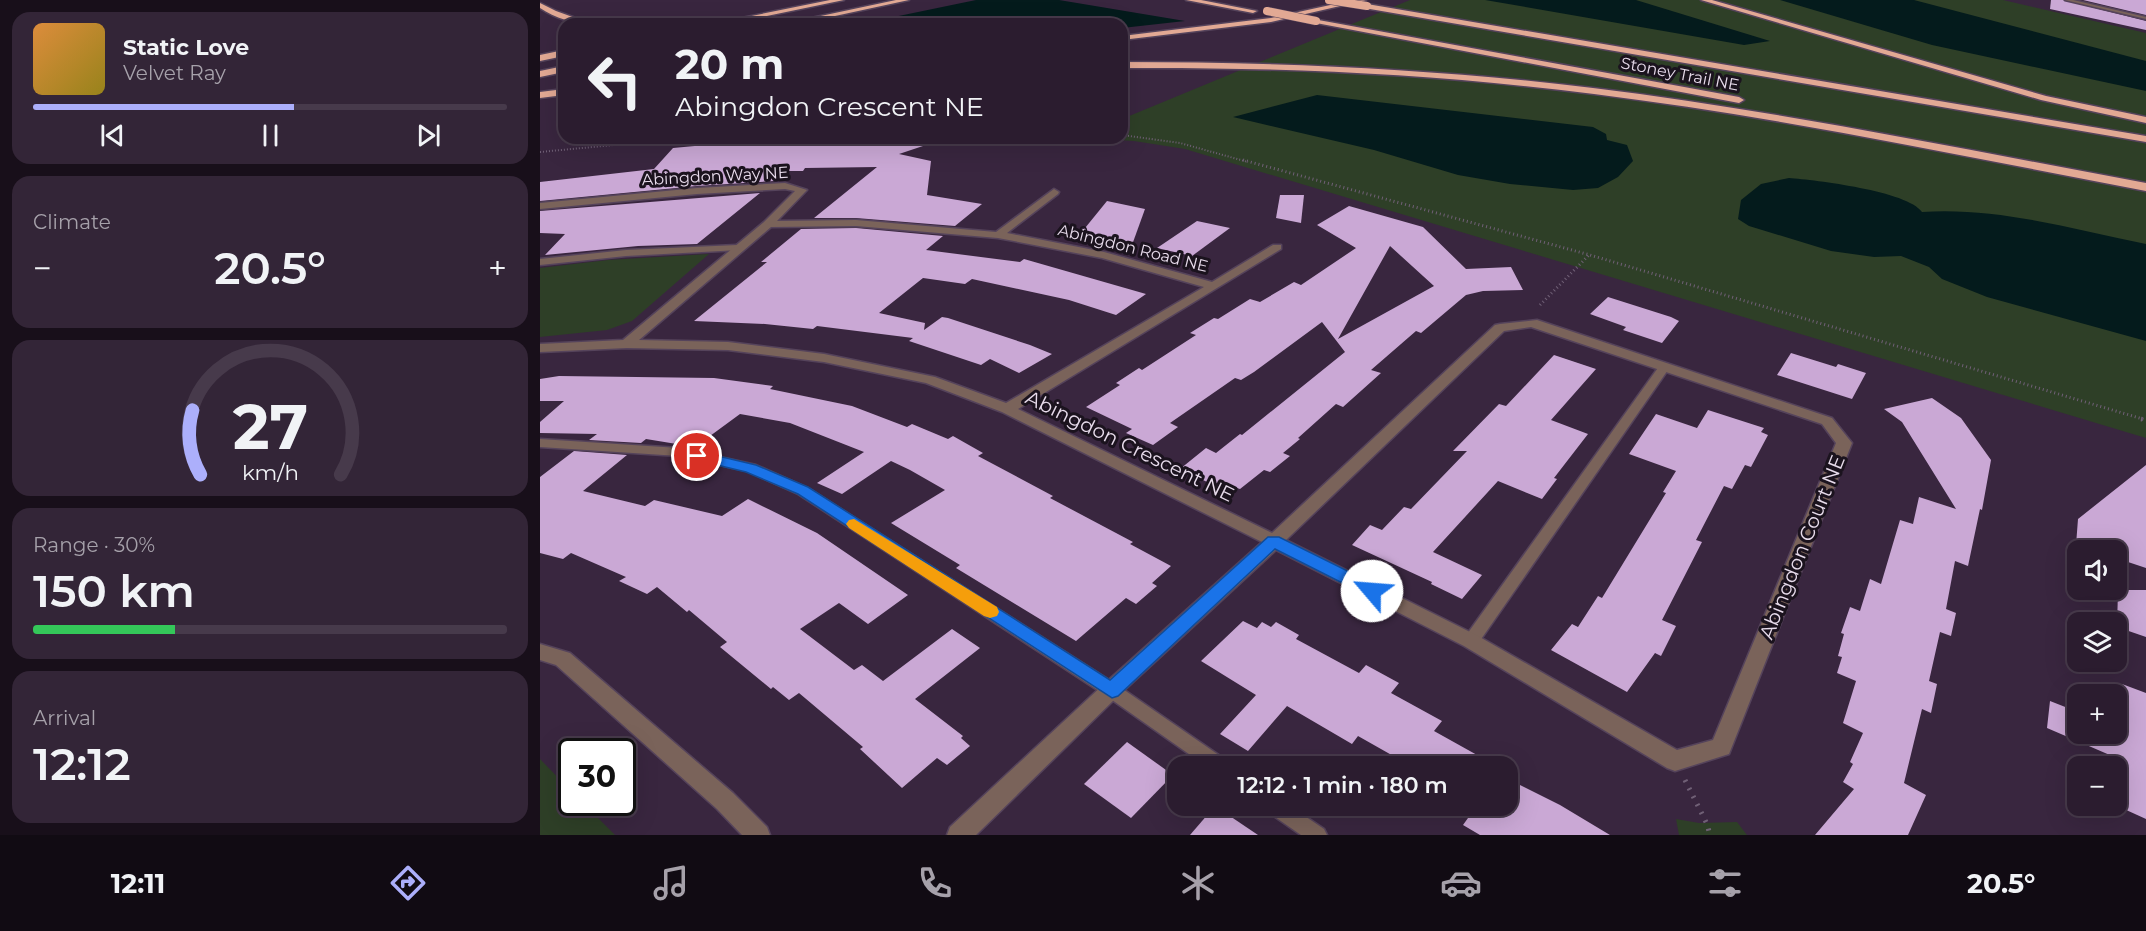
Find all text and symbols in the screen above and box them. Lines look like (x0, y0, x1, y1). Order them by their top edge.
text: Static Love (123, 34, 249, 61)
text: 20 m (675, 38, 784, 90)
icon: left (576, 42, 654, 120)
street label: Stoney Trail NE (1619, 53, 1741, 95)
text: Velvet Ray (123, 61, 226, 85)
text: Abingdon Crescent NE (675, 90, 984, 123)
icon: previous (96, 119, 129, 152)
icon: pause (254, 119, 287, 152)
icon: next (412, 119, 445, 152)
street label: Abingdon Way NE (641, 163, 789, 189)
text: Climate (33, 210, 111, 234)
street label: Abingdon Road NE (1056, 220, 1210, 276)
text: 20.5° (214, 240, 326, 295)
text: − (33, 248, 52, 288)
text: + (488, 248, 507, 288)
street label: Abingdon Crescent NE (1022, 385, 1238, 507)
text: 27 (232, 389, 308, 465)
pin (671, 430, 722, 481)
icon: arrive (680, 439, 713, 472)
street label: Abingdon Court NE (1754, 451, 1850, 643)
text: km/h (241, 459, 299, 485)
text: Range · 30% (33, 533, 155, 557)
map controls (2067, 540, 2127, 816)
button: sound (2067, 540, 2127, 600)
position arrow (1340, 559, 1404, 623)
text: 150 km (33, 563, 195, 618)
button: layers (2067, 612, 2127, 672)
button: + (2067, 684, 2127, 744)
text: Arrival (33, 706, 96, 730)
text: 12:12 (33, 736, 131, 791)
speed limit sign: 30 (558, 738, 636, 816)
button: − (2067, 756, 2127, 816)
text: 12:12 · 1 min · 180 m (1237, 772, 1448, 799)
icon: directions (387, 862, 429, 904)
icon: music (650, 862, 692, 904)
icon: phone (914, 862, 956, 904)
icon: climate (1177, 862, 1219, 904)
icon: car (1440, 862, 1482, 904)
icon: filters (1704, 862, 1746, 904)
text: 12:11 (111, 867, 165, 900)
text: 20.5° (1967, 867, 2035, 900)

